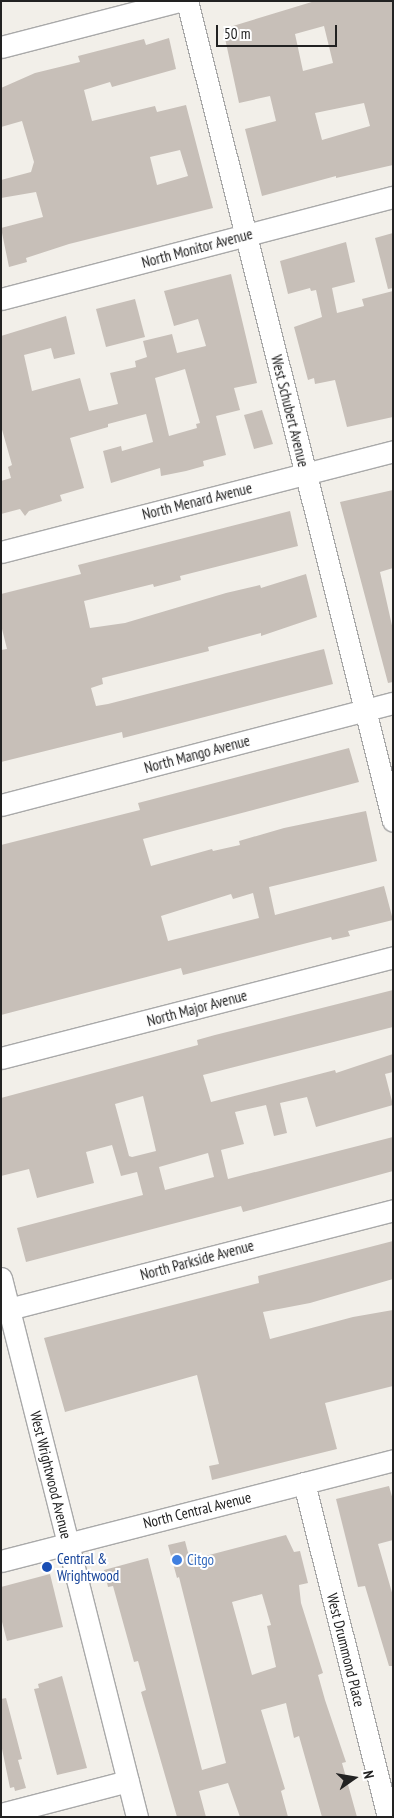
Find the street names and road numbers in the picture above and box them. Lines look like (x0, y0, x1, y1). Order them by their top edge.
street label: North Monitor Avenue (139, 224, 255, 272)
street label: West Schubert Avenue (267, 353, 313, 469)
street label: North Menard Avenue (140, 479, 254, 523)
street label: North Mango Avenue (142, 731, 252, 777)
street label: North Major Avenue (145, 986, 249, 1030)
street label: North Parkside Avenue (138, 1236, 256, 1284)
street label: West Wrightwood Avenue (26, 1409, 76, 1541)
street label: North Central Avenue (141, 1488, 253, 1532)
street label: West Drummond Place (323, 1591, 369, 1709)

